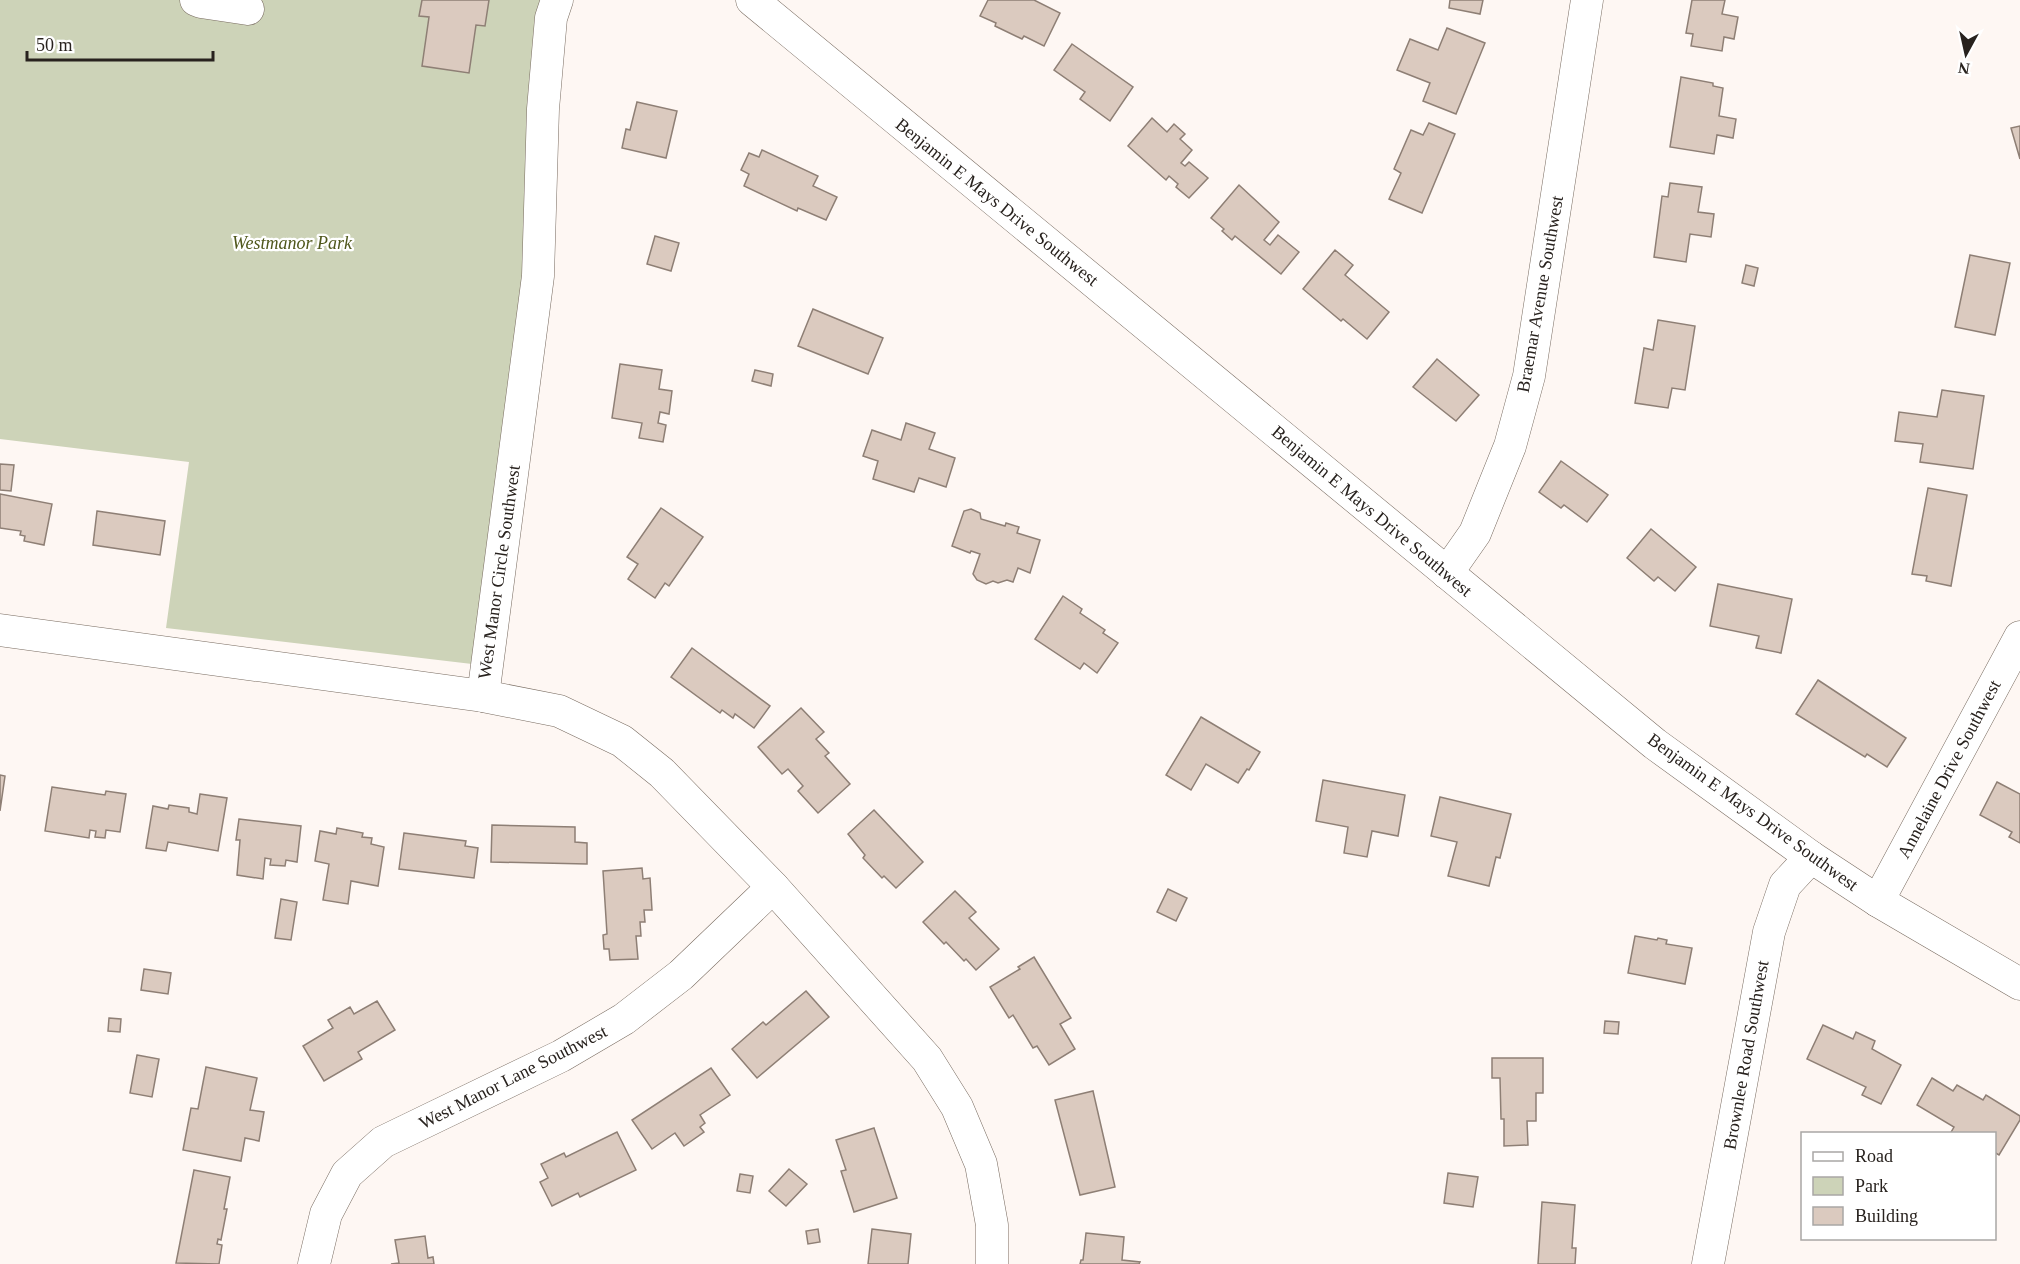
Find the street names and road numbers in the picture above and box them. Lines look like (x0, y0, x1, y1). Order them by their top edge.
street label: Benjamin E Mays Drive Southwest (892, 114, 1102, 290)
street label: Braemar Avenue Southwest (1513, 194, 1567, 394)
street label: Benjamin E Mays Drive Southwest (1268, 421, 1476, 601)
street label: West Manor Circle Southwest (474, 464, 524, 680)
street label: Annelaine Drive Southwest (1893, 676, 2005, 862)
street label: Benjamin E Mays Drive Southwest (1644, 729, 1862, 895)
street label: Brownlee Road Southwest (1719, 959, 1773, 1151)
street label: West Manor Lane Southwest (416, 1021, 610, 1133)

